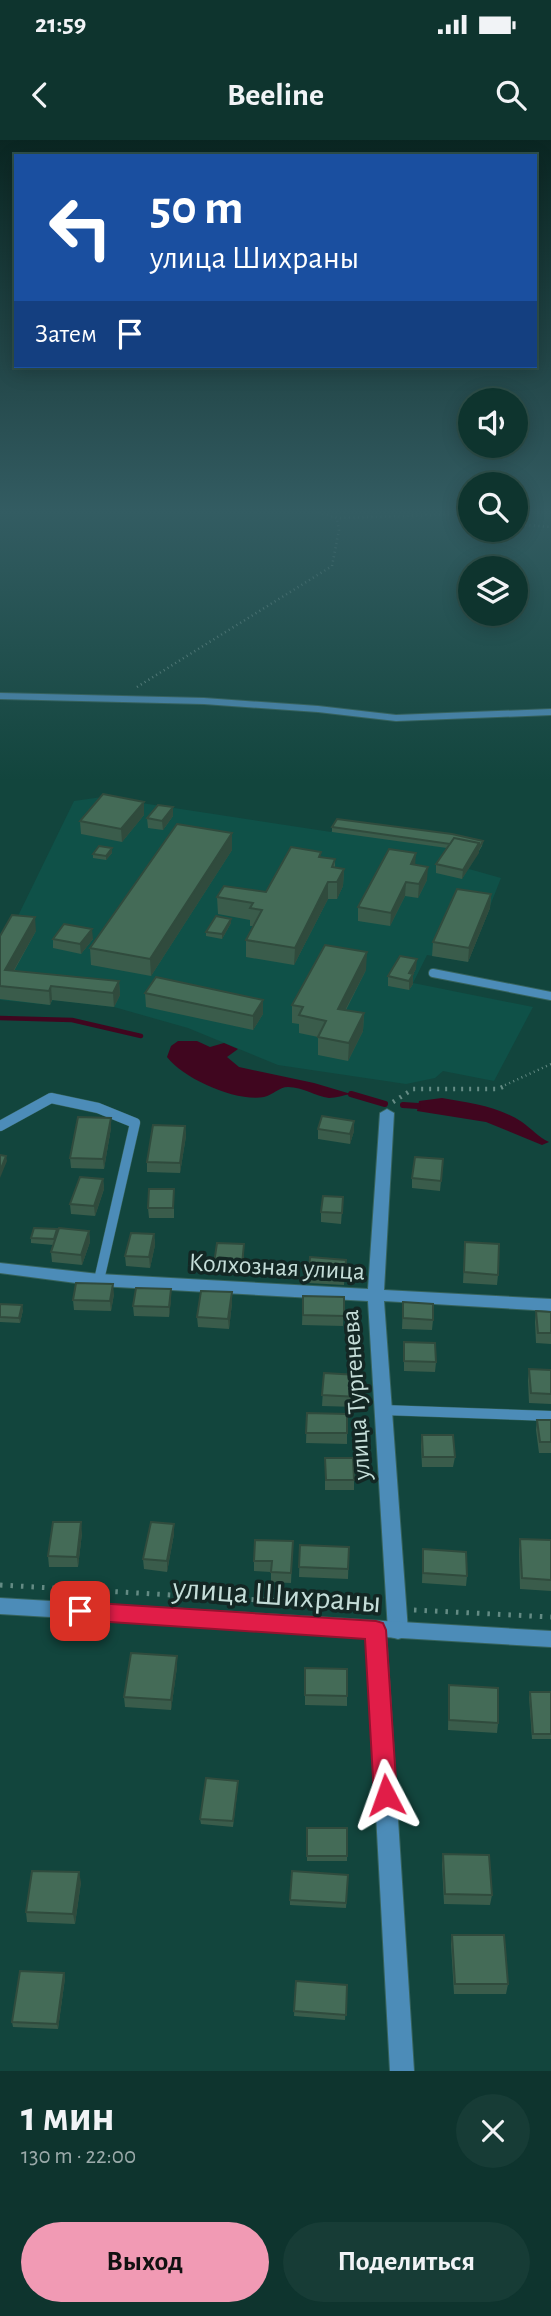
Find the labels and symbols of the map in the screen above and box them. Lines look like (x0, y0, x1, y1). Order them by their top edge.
street label: Колхозная улица (188, 1249, 366, 1285)
street label: улица Тургенева (337, 1309, 375, 1482)
street label: улица Шихраны (170, 1572, 382, 1618)
pin (50, 1581, 110, 1641)
position arrow (349, 1758, 423, 1832)

